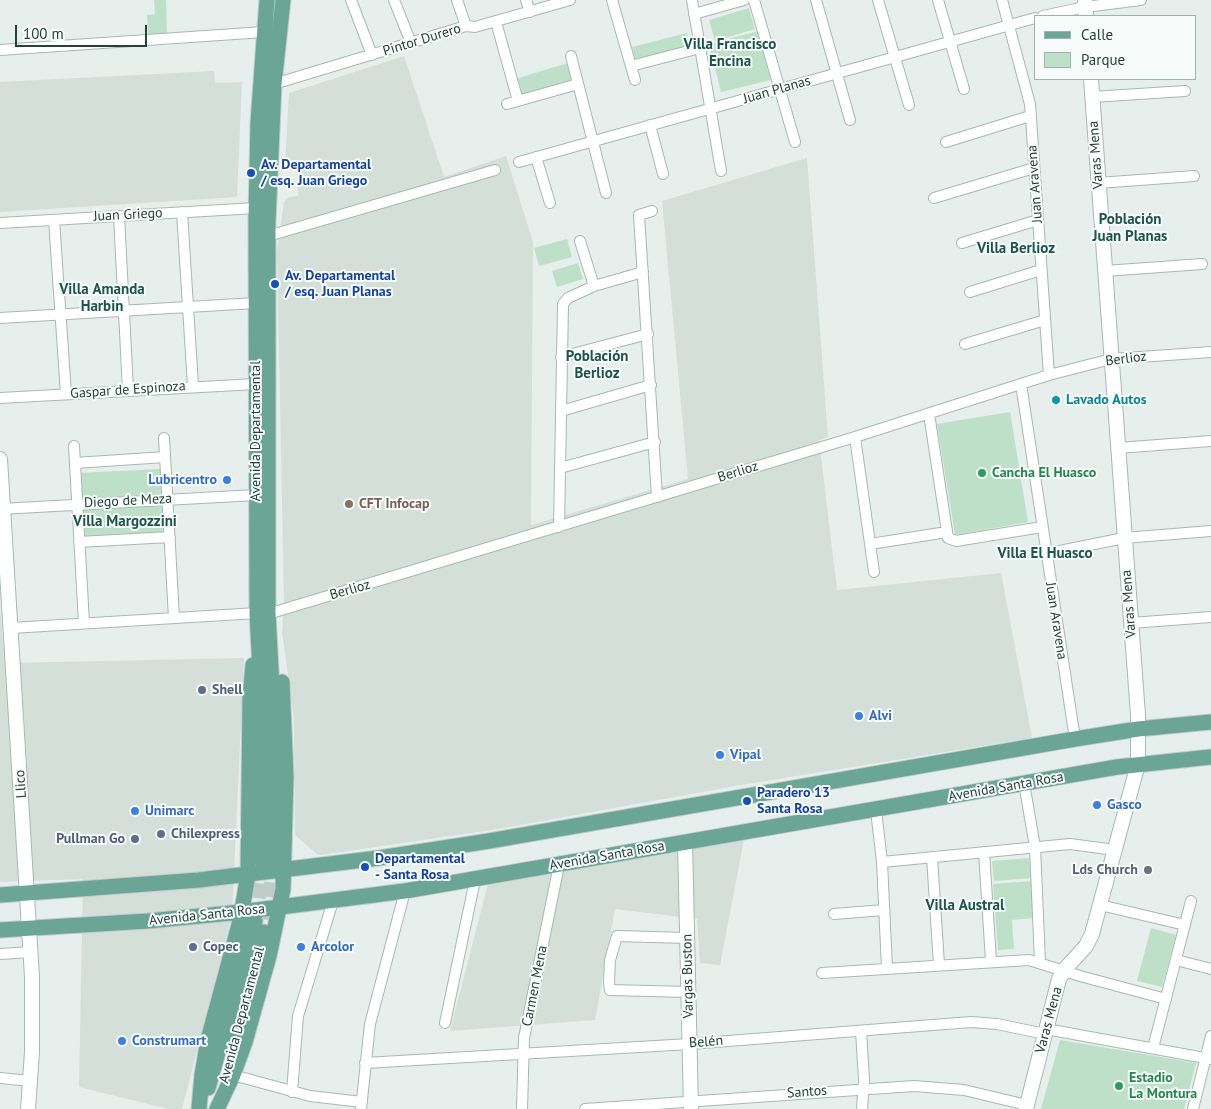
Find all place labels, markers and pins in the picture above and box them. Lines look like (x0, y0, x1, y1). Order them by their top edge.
place label: Av. Departamental / esq. Juan Griego (261, 157, 371, 190)
marker: Av. Departamental / esq. Juan Griego (245, 167, 257, 179)
place label: Av. Departamental / esq. Juan Planas (285, 268, 395, 300)
marker: Av. Departamental / esq. Juan Planas (269, 278, 281, 290)
place label: Lavado Autos (1066, 392, 1147, 408)
marker: Lavado Autos (1050, 394, 1062, 406)
place label: Cancha El Huasco (992, 465, 1096, 481)
marker: Cancha El Huasco (976, 467, 988, 479)
place label: Lubricentro (148, 472, 217, 488)
marker: Lubricentro (221, 474, 233, 486)
place label: CFT Infocap (359, 496, 430, 512)
marker: CFT Infocap (343, 498, 355, 510)
place label: Shell (212, 682, 242, 698)
marker: Shell (196, 684, 208, 696)
place label: Alvi (869, 708, 892, 724)
marker: Alvi (853, 710, 865, 722)
place label: Vipal (730, 747, 761, 763)
marker: Vipal (714, 749, 726, 761)
place label: Paradero 13 Santa Rosa (757, 785, 830, 818)
marker: Paradero 13 Santa Rosa (741, 795, 753, 807)
place label: Gasco (1107, 797, 1142, 813)
marker: Gasco (1091, 799, 1103, 811)
place label: Unimarc (145, 803, 194, 819)
marker: Unimarc (129, 805, 141, 817)
place label: Chilexpress (171, 826, 240, 842)
marker: Chilexpress (155, 828, 167, 840)
place label: Pullman Go (56, 831, 125, 847)
marker: Pullman Go (129, 833, 141, 845)
place label: Departamental - Santa Rosa (375, 851, 465, 884)
marker: Departamental - Santa Rosa (359, 861, 371, 873)
place label: Lds Church (1072, 862, 1138, 878)
marker: Lds Church (1142, 864, 1154, 876)
place label: Copec (203, 939, 239, 955)
place label: Arcolor (311, 939, 354, 955)
marker: Copec (187, 941, 199, 953)
marker: Arcolor (295, 941, 307, 953)
place label: Construmart (132, 1033, 206, 1049)
marker: Construmart (116, 1035, 128, 1047)
place label: Estadio La Montura (1129, 1070, 1197, 1102)
marker: Estadio La Montura (1113, 1080, 1125, 1092)

